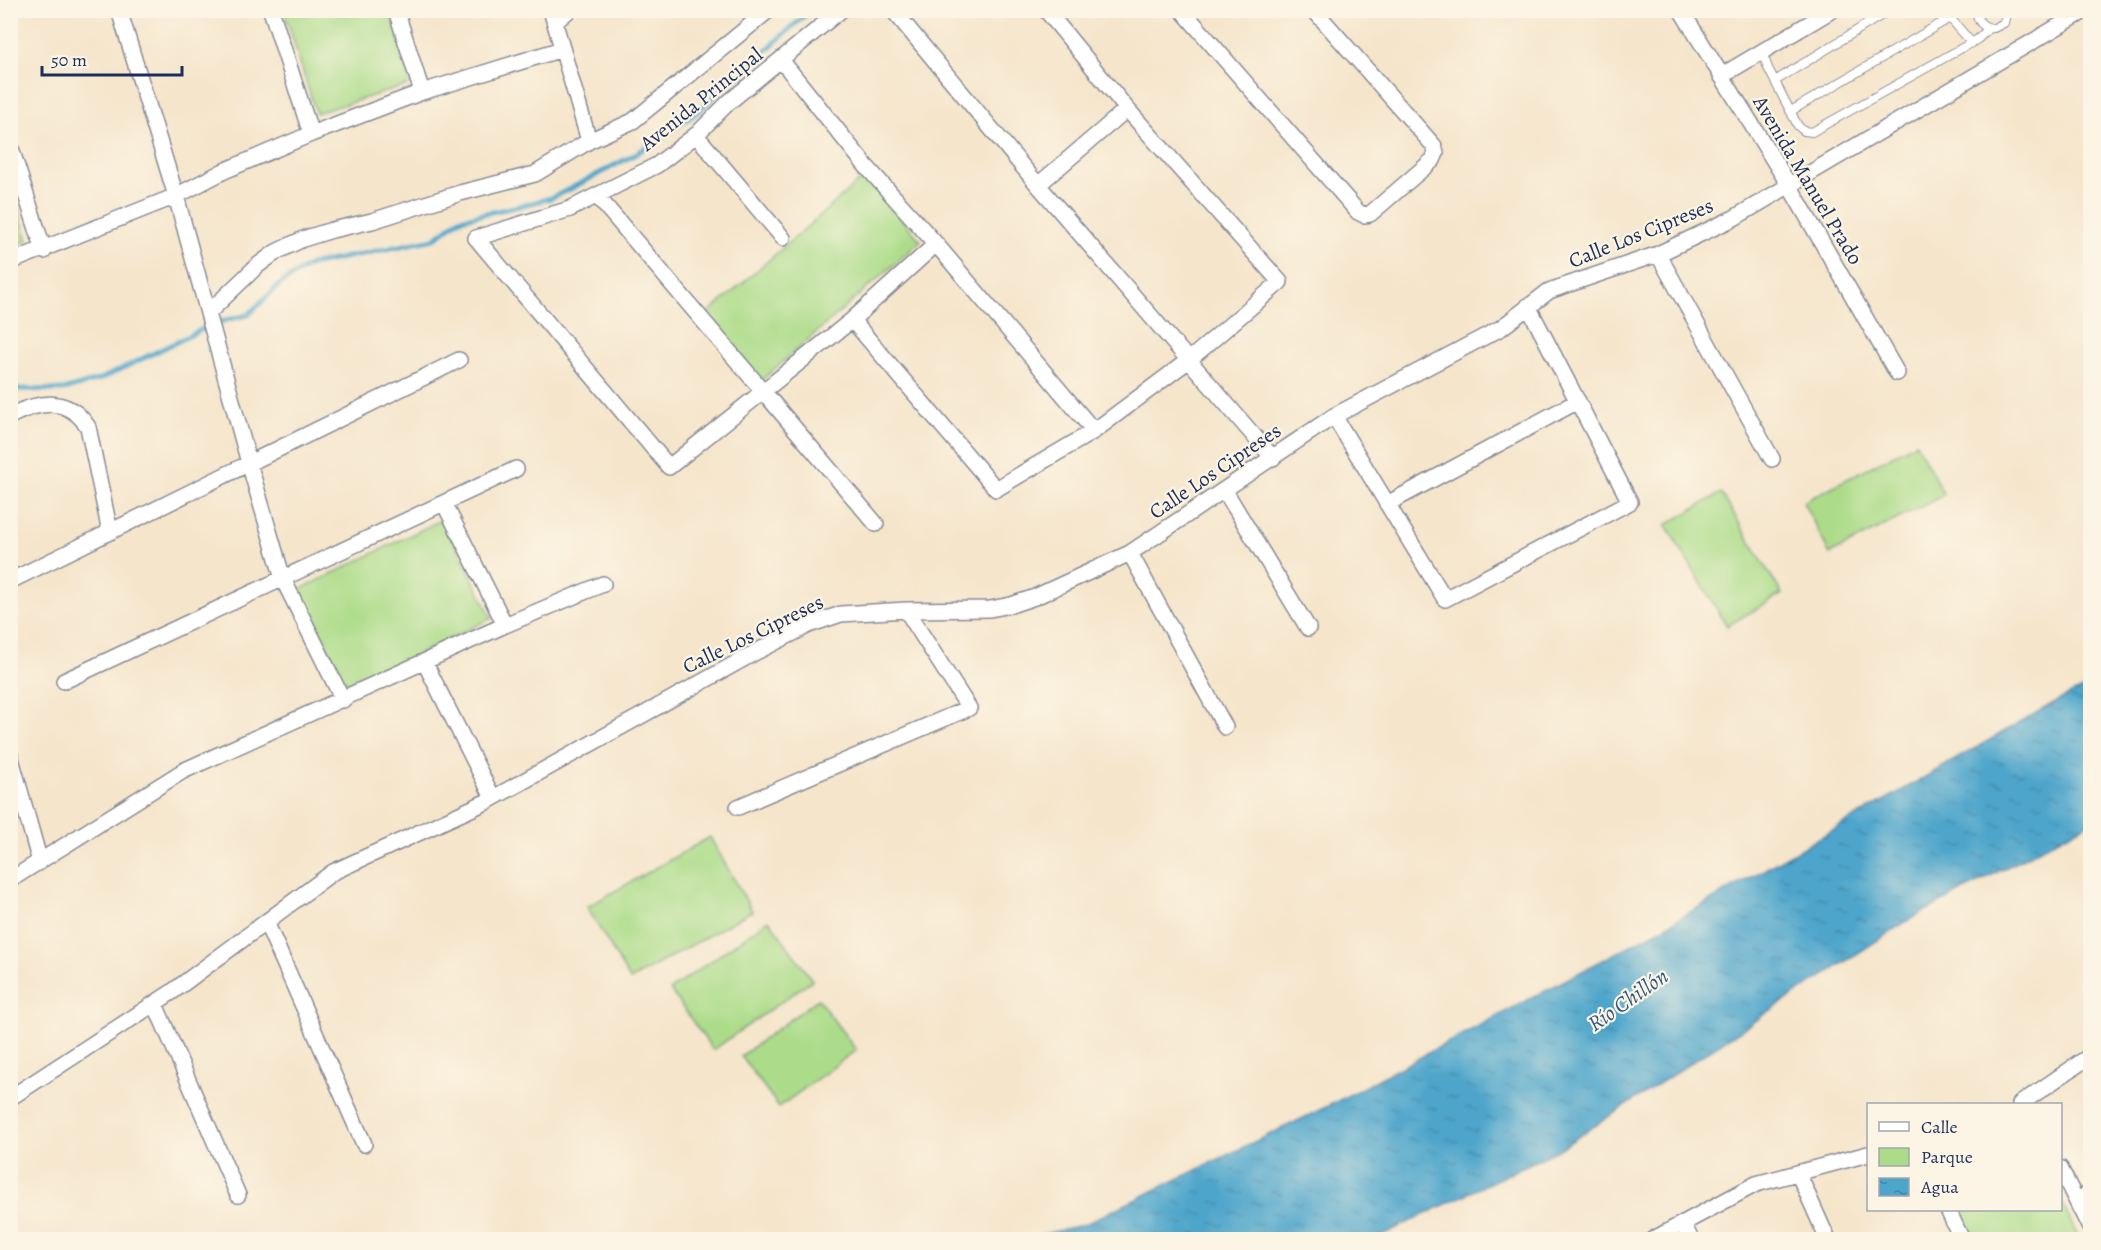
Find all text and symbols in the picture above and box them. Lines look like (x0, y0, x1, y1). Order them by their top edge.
scale bar (42, 39, 182, 77)
street label: Avenida Principal (633, 41, 768, 158)
text: 50 m (51, 48, 87, 72)
street label: Avenida Manuel Prado (1746, 89, 1870, 270)
street label: Calle Los Cipreses (1564, 191, 1718, 275)
street label: Calle Los Cipreses (1143, 416, 1287, 526)
street label: Calle Los Cipreses (678, 588, 828, 680)
water label: Río Chillón (1582, 961, 1674, 1039)
legend (1867, 1103, 2062, 1211)
text: Calle (1921, 1115, 1958, 1139)
text: Parque (1921, 1145, 1973, 1169)
text: Agua (1920, 1175, 1959, 1199)

